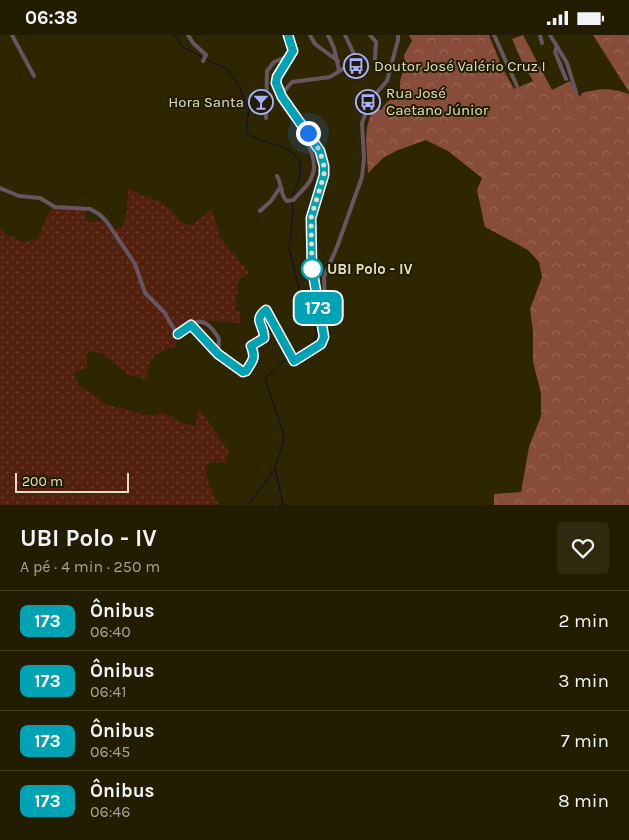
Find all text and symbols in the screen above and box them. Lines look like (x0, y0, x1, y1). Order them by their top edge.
text: 06:38 (25, 7, 78, 29)
bus stop icon: Doutor José Valério Cruz I (343, 53, 369, 79)
place label: Doutor José Valério Cruz I (374, 57, 546, 75)
place label: Rua José Caetano Júnior (386, 84, 489, 119)
bar icon: Hora Santa (248, 89, 274, 115)
bus stop icon: Rua José Caetano Júnior (355, 89, 381, 115)
place label: Hora Santa (168, 93, 244, 111)
your location (296, 121, 321, 146)
marker: UBI Polo - IV (301, 258, 323, 280)
place label: UBI Polo - IV (327, 260, 412, 278)
line badge: 173 (289, 292, 347, 324)
text: 173 (305, 297, 331, 319)
scale bar (15, 470, 129, 493)
text: 200 m (22, 473, 63, 490)
button: heart (557, 522, 609, 574)
text: UBI Polo - IV (20, 524, 157, 552)
text: A pé · 4 min · 250 m (20, 557, 160, 576)
text: Ônibus (90, 600, 155, 622)
text: 173 (34, 610, 61, 632)
text: 2 min (559, 610, 609, 632)
text: 06:40 (90, 622, 131, 641)
text: Ônibus (90, 660, 155, 682)
text: 173 (34, 670, 61, 692)
text: 3 min (558, 670, 609, 692)
text: 06:41 (90, 682, 127, 701)
text: Ônibus (90, 720, 155, 742)
text: 173 (34, 730, 61, 752)
text: 7 min (561, 730, 609, 752)
text: 06:45 (90, 742, 130, 761)
text: Ônibus (90, 780, 155, 802)
text: 173 (34, 790, 61, 812)
text: 8 min (558, 790, 609, 812)
text: 06:46 (90, 802, 130, 821)

